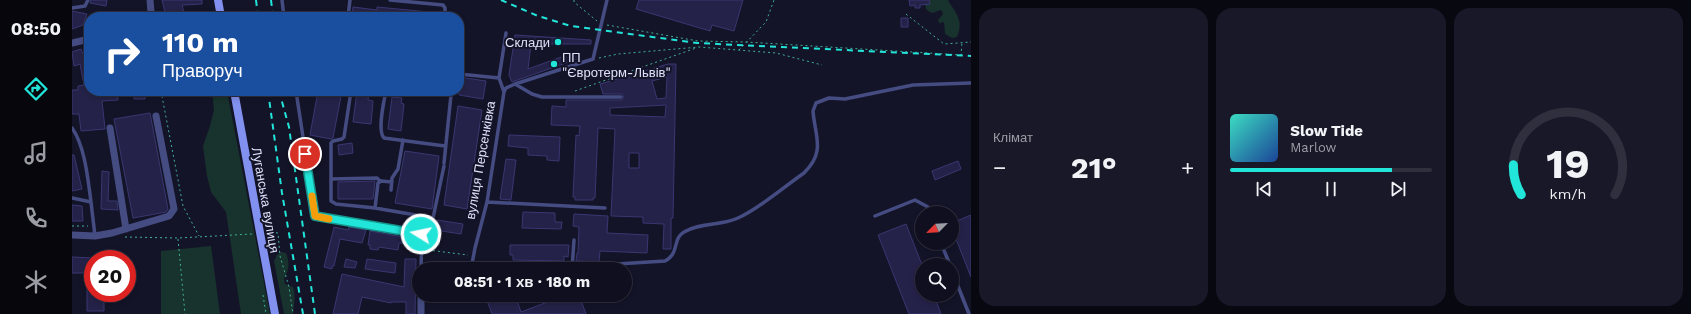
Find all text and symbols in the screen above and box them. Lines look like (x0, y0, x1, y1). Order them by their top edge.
text: 08:50 (11, 18, 61, 39)
text: 110 m (162, 26, 239, 59)
icon: right (96, 28, 148, 80)
place label: Склади (505, 35, 550, 50)
marker: Склади (553, 37, 563, 47)
place label: ПП "Євротерм-Львів" (562, 50, 671, 80)
marker: ПП "Євротерм-Львів" (549, 59, 559, 69)
text: Праворуч (162, 60, 243, 81)
icon: directions (22, 75, 50, 103)
street label: вулиця Персенківка (463, 99, 498, 220)
text: Slow Tide (1290, 122, 1363, 140)
text: Клімат (993, 130, 1033, 145)
pin (288, 137, 322, 171)
icon: music (22, 139, 50, 167)
text: 19 (1547, 139, 1590, 188)
text: Marlow (1290, 140, 1336, 155)
icon: arrive (294, 143, 316, 165)
street label: Луганська вулиця (249, 146, 282, 254)
text: 21° (1071, 150, 1117, 185)
text: − (993, 155, 1006, 180)
text: + (1181, 155, 1194, 180)
icon: previous (1253, 178, 1275, 200)
icon: pause (1320, 178, 1342, 200)
icon: next (1387, 178, 1409, 200)
text: km/h (1550, 186, 1587, 202)
icon: phone (22, 204, 50, 232)
north arrow (915, 206, 959, 250)
map controls (915, 206, 959, 302)
position arrow (400, 213, 442, 255)
speed limit sign: 20 (84, 250, 136, 302)
button: search (915, 258, 959, 302)
icon: climate (22, 268, 50, 296)
text: 08:51 · 1 хв · 180 m (454, 273, 590, 291)

